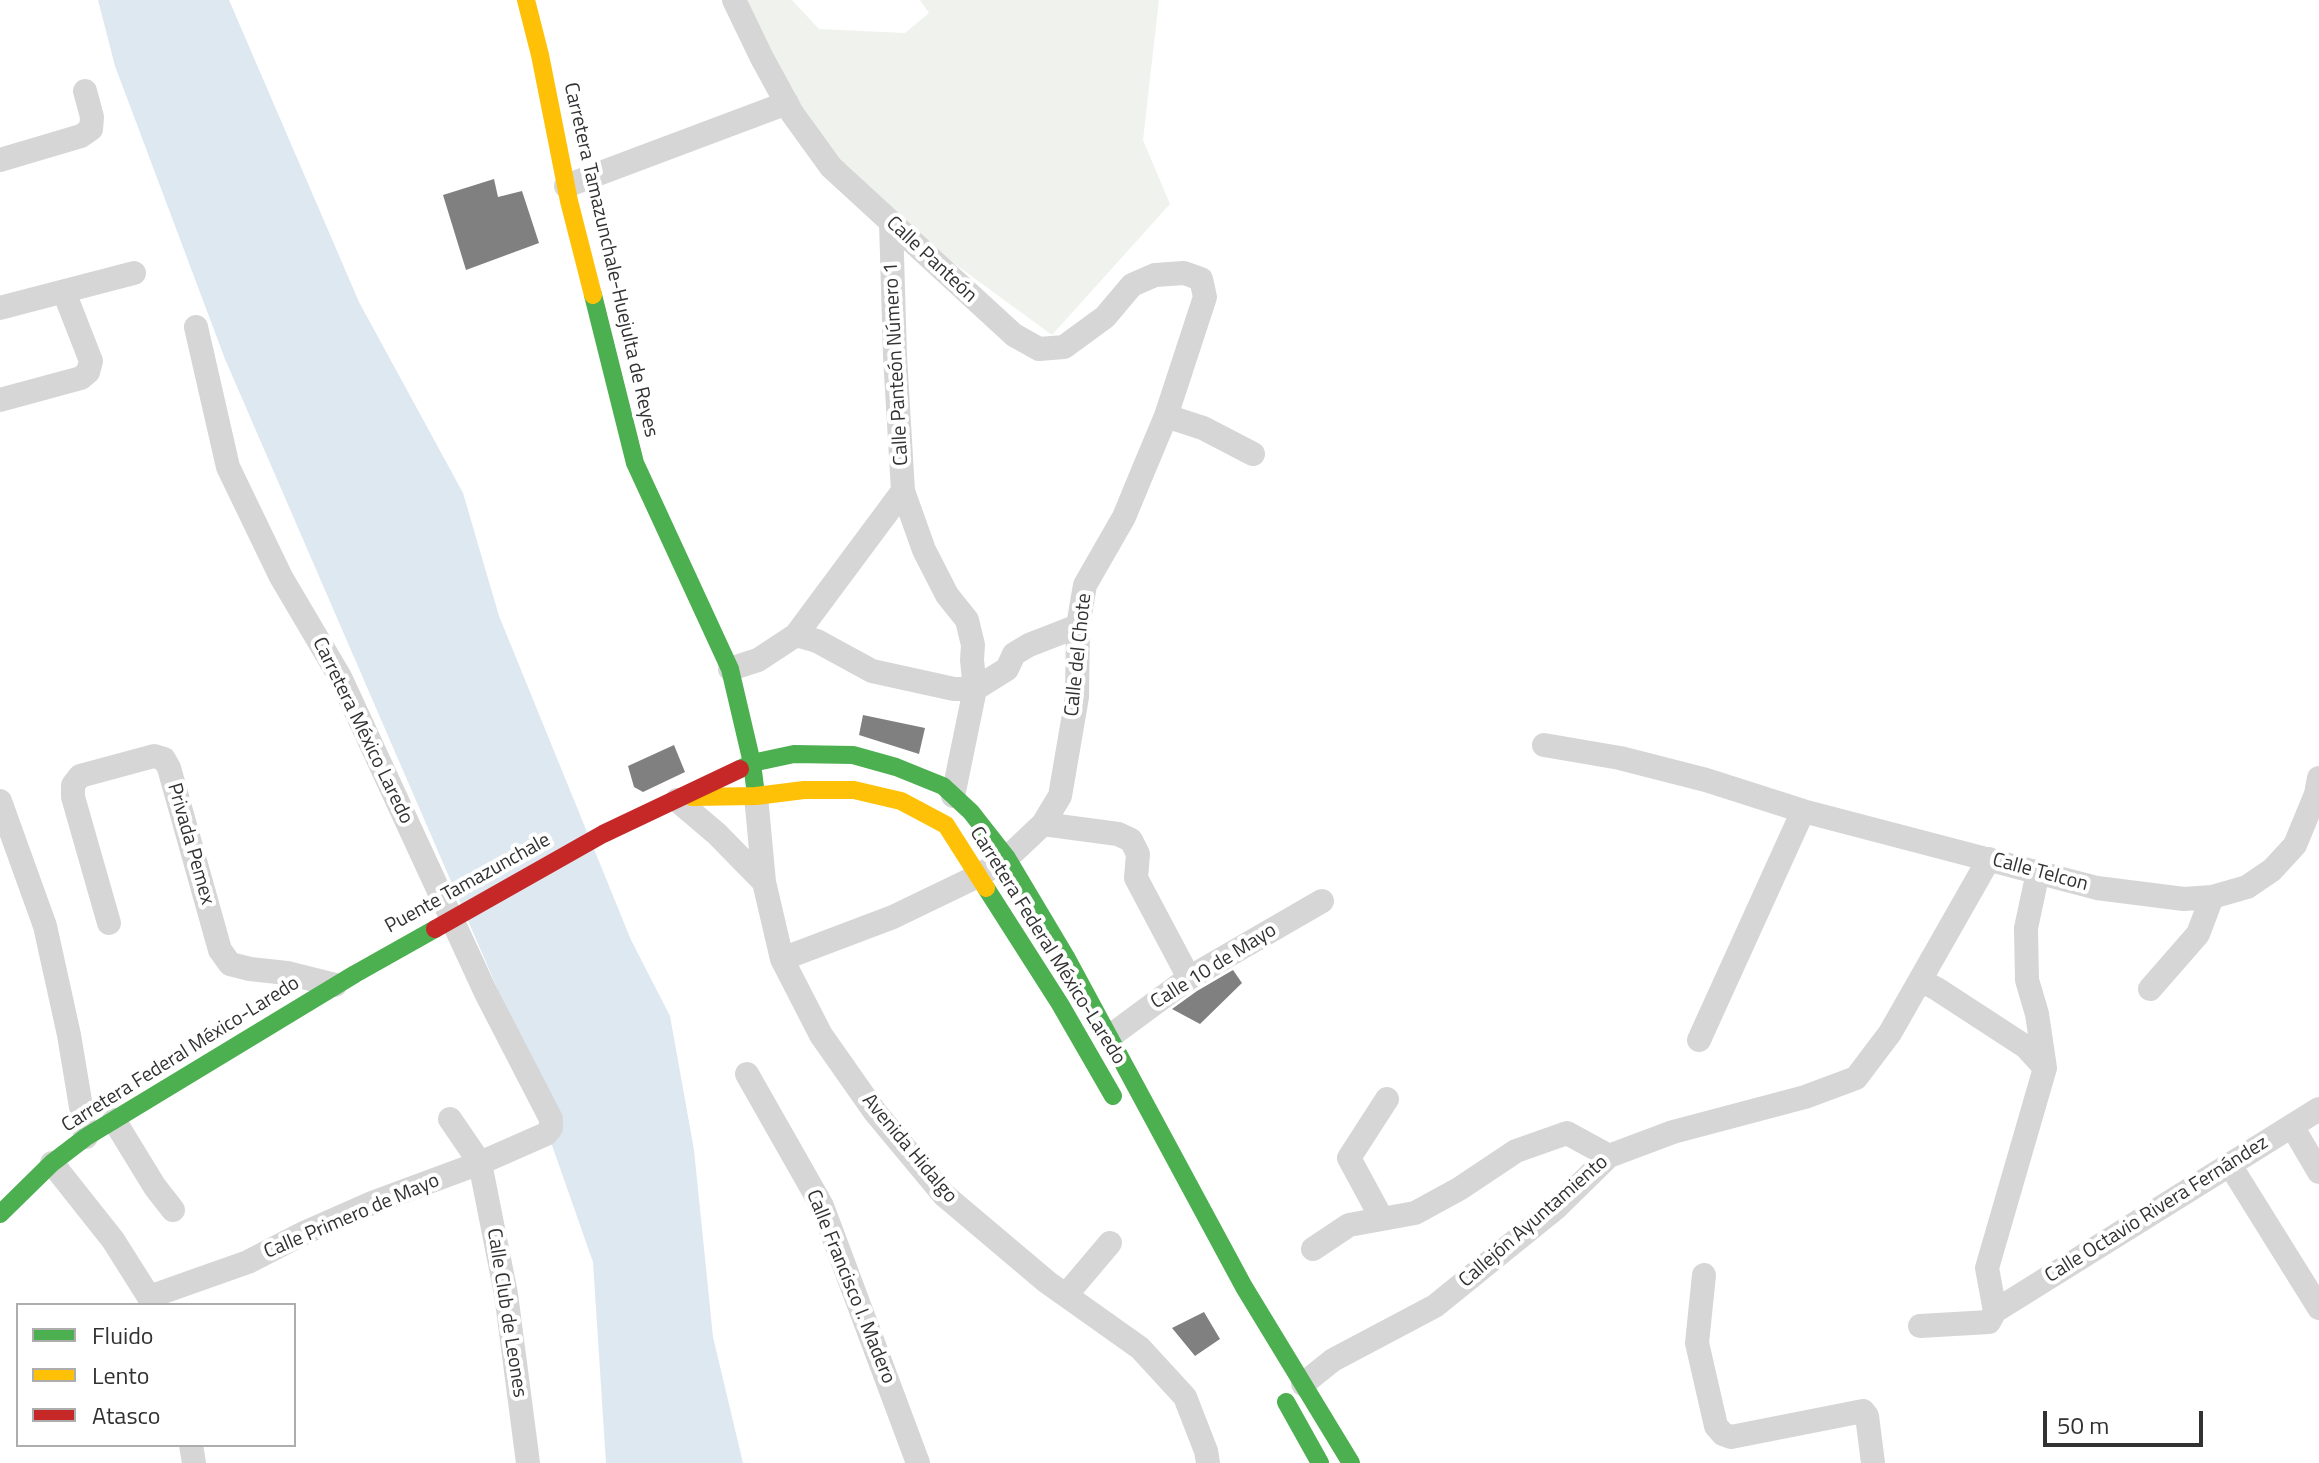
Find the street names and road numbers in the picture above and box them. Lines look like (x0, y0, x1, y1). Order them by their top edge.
street label: Carretera Tamazunchale-Huejulta de Reyes (557, 80, 663, 440)
street label: Calle Panteón (881, 212, 981, 308)
street label: Calle Panteón Número 1 (880, 262, 914, 466)
street label: Calle del Chote (1061, 592, 1097, 718)
street label: Carretera México Laredo (306, 634, 418, 828)
street label: Privada Pemex (161, 780, 219, 908)
street label: Carretera Federal México-Laredo (964, 823, 1130, 1069)
street label: Puente Tamazunchale (381, 829, 555, 939)
street label: Calle Telcon (1990, 849, 2090, 897)
street label: Calle 10 de Mayo (1147, 919, 1281, 1015)
street label: Carretera Federal México-Laredo (58, 972, 304, 1138)
street label: Avenida Hidalgo (856, 1090, 962, 1208)
street label: Calle Octavio Rivera Fernández (2041, 1131, 2273, 1289)
street label: Callejón Ayuntamiento (1455, 1151, 1613, 1293)
street label: Calle Primero de Mayo (261, 1169, 443, 1265)
street label: Calle Francisco I. Madero (800, 1187, 900, 1387)
street label: Calle Club de Leones (481, 1227, 531, 1399)

